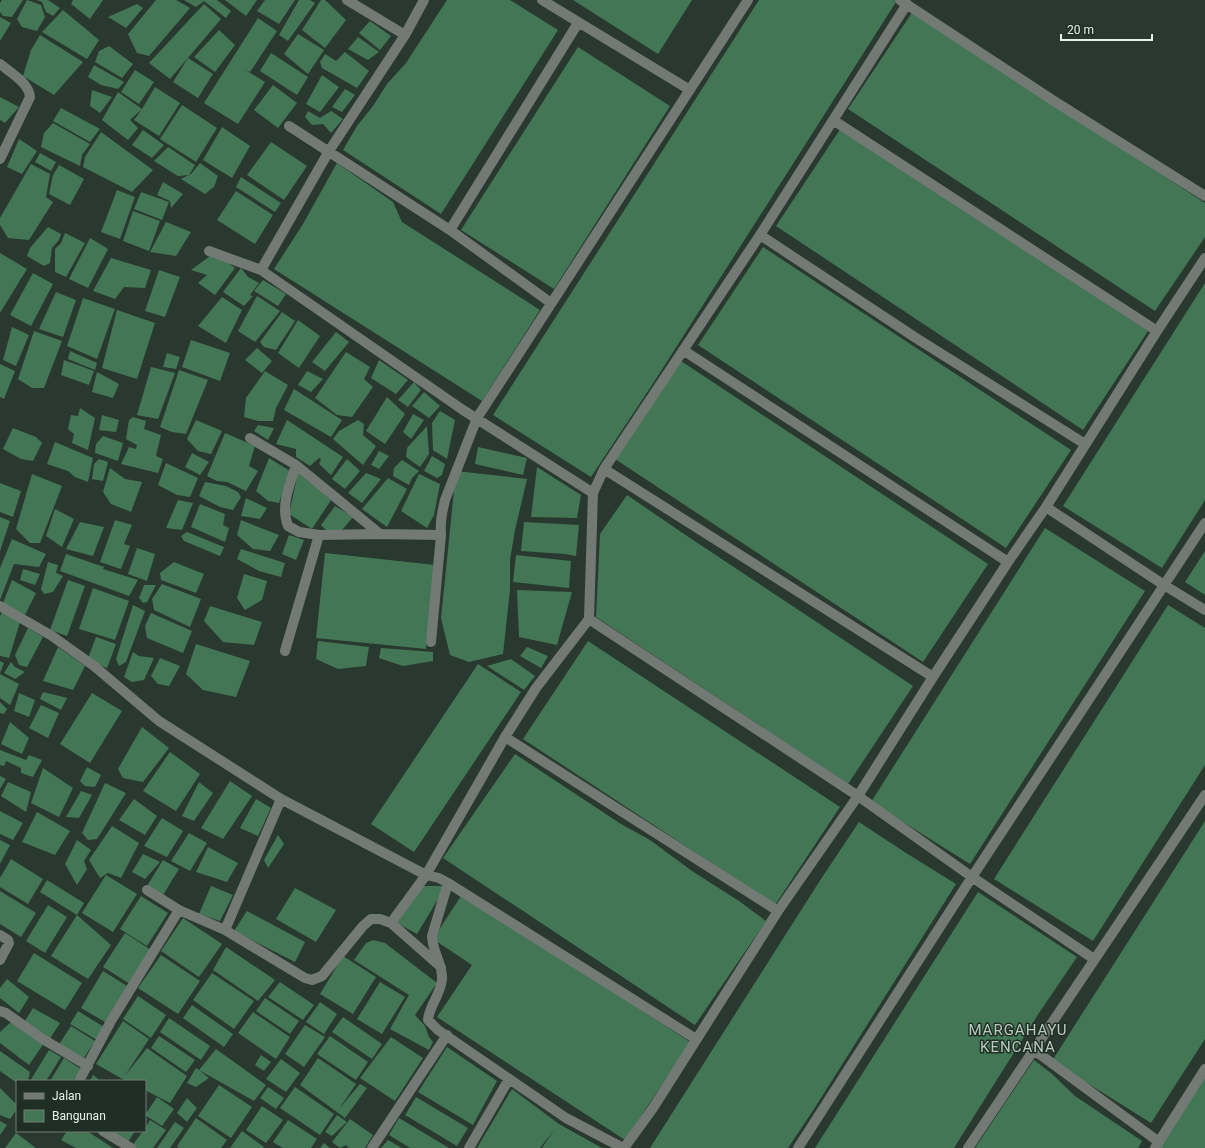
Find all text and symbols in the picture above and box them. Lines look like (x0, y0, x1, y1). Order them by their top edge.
scale bar (1061, 16, 1152, 42)
text: 20 m (1067, 23, 1094, 37)
district label: MARGAHAYU KENCANA (968, 1021, 1068, 1056)
legend (16, 1080, 146, 1132)
text: Jalan (52, 1089, 81, 1103)
text: Bangunan (52, 1109, 106, 1123)

